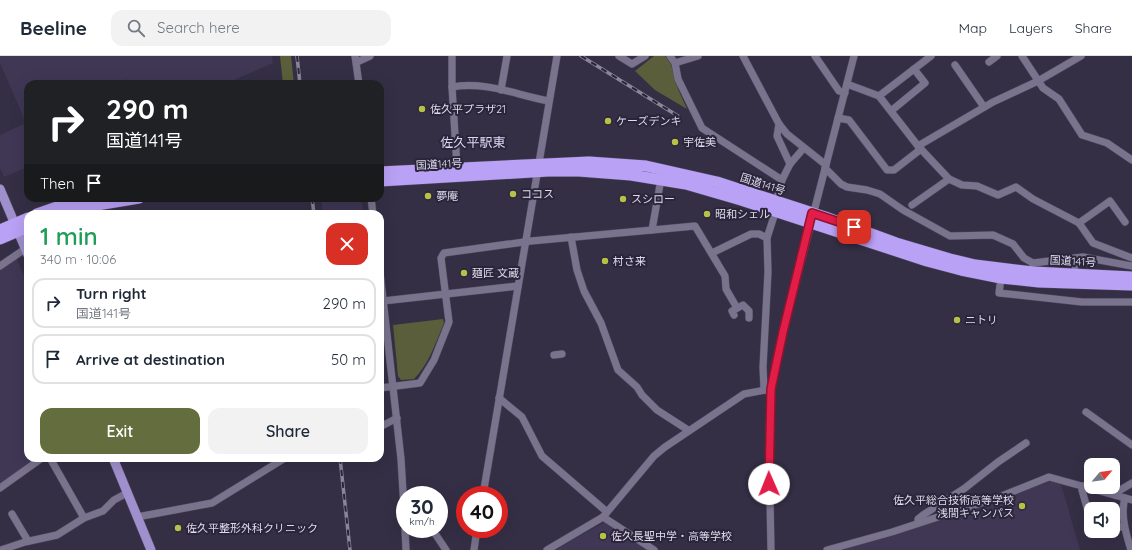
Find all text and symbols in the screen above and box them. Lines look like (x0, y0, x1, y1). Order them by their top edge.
search box (111, 10, 391, 46)
text: Beeline (20, 16, 87, 40)
icon: search (125, 17, 147, 39)
text: Search here (157, 18, 240, 37)
text: Map (958, 19, 987, 37)
text: Layers (1009, 19, 1053, 37)
text: Share (1075, 19, 1112, 37)
text: 290 m (106, 91, 189, 126)
icon: right (40, 96, 92, 148)
place label: 佐久平プラザ21 (430, 102, 506, 116)
marker: 佐久平プラザ21 (417, 104, 427, 114)
place label: ケーズデンキ (616, 114, 681, 128)
marker: ケーズデンキ (603, 116, 613, 126)
text: 国道141号 (106, 129, 182, 152)
district label: 佐久平駅東 (440, 134, 506, 150)
place label: 宇佐美 (683, 135, 716, 149)
marker: 宇佐美 (670, 137, 680, 147)
street label: 国道141号 (415, 156, 463, 172)
street label: 国道141号 (739, 170, 787, 198)
icon: arrive (83, 172, 105, 194)
text: Then (40, 174, 75, 193)
place label: ココス (521, 187, 554, 201)
place label: 夢庵 (436, 189, 458, 203)
marker: ココス (508, 189, 518, 199)
marker: 夢庵 (423, 191, 433, 201)
place label: スシロー (631, 192, 675, 206)
marker: スシロー (618, 194, 628, 204)
place label: 昭和シェル (715, 207, 770, 221)
marker: 昭和シェル (702, 209, 712, 219)
pin (837, 210, 871, 244)
icon: arrive (843, 216, 865, 238)
text: 1 min (40, 221, 98, 251)
button: close (326, 223, 368, 265)
text: 340 m · 10:06 (40, 251, 116, 267)
street label: 国道141号 (1049, 253, 1097, 269)
place label: 村さ来 (613, 254, 646, 268)
marker: 村さ来 (600, 256, 610, 266)
place label: 麺匠 文蔵 (472, 266, 519, 280)
marker: 麺匠 文蔵 (459, 268, 469, 278)
text: Turn right (76, 284, 147, 303)
icon: right (42, 292, 64, 314)
text: 290 m (323, 294, 366, 313)
text: 国道141号 (76, 305, 131, 321)
place label: ニトリ (965, 313, 998, 327)
marker: ニトリ (952, 315, 962, 325)
icon: arrive (42, 348, 64, 370)
text: Arrive at destination (76, 350, 225, 369)
text: 50 m (331, 350, 366, 369)
button: Exit (40, 408, 200, 454)
button: Share (208, 408, 368, 454)
north arrow (1084, 458, 1120, 494)
map controls (1084, 458, 1120, 538)
position arrow (748, 463, 790, 505)
speed limit sign: 40 (456, 486, 508, 538)
place label: 佐久平総合技術高等学校 浅間キャンパス (893, 493, 1014, 520)
text: 30 (410, 494, 434, 519)
marker: 佐久平総合技術高等学校 浅間キャンパス (1017, 501, 1027, 511)
button: sound (1084, 502, 1120, 538)
text: km/h (409, 515, 435, 528)
place label: 佐久平整形外科クリニック (186, 521, 318, 535)
marker: 佐久平整形外科クリニック (173, 523, 183, 533)
place label: 佐久長聖中学・高等学校 (611, 529, 732, 543)
marker: 佐久長聖中学・高等学校 (598, 531, 608, 541)

